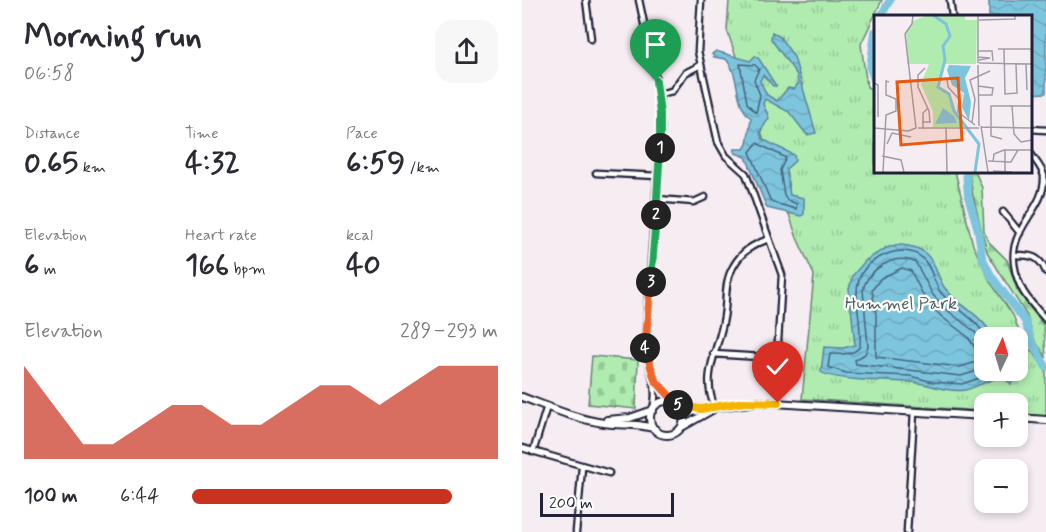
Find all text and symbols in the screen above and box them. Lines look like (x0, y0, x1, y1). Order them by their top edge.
text: Morning run (24, 15, 202, 59)
inset map (874, 15, 1031, 172)
pin (630, 19, 681, 81)
button: share (435, 20, 498, 83)
icon: arrive (639, 28, 672, 61)
text: 06:58 (24, 60, 75, 87)
text: Distance (24, 123, 80, 144)
text: Time (185, 123, 219, 144)
text: Pace (346, 123, 378, 144)
pin: 1 (645, 133, 675, 163)
text: 1 (656, 137, 664, 158)
text: 0.65 (24, 144, 78, 183)
text: 4:32 (185, 144, 240, 183)
text: 6:59 (346, 144, 405, 183)
text: km (78, 157, 106, 178)
text: /km (405, 157, 440, 178)
pin: 2 (641, 200, 671, 230)
text: 2 (652, 204, 660, 225)
text: Elevation (24, 225, 87, 246)
text: Heart rate (185, 225, 257, 246)
text: kcal (346, 225, 373, 246)
text: 6 (24, 246, 39, 285)
text: 166 (185, 246, 229, 285)
text: 40 (346, 246, 381, 285)
text: m (39, 259, 56, 280)
text: bpm (229, 259, 266, 280)
pin: 3 (636, 267, 666, 297)
text: 3 (647, 271, 655, 292)
park label: Hummel Park (845, 292, 957, 316)
text: Elevation (24, 318, 103, 345)
text: 289–293 m (400, 318, 498, 345)
north arrow (974, 327, 1028, 381)
map controls (974, 327, 1028, 513)
pin: 4 (630, 333, 660, 363)
text: 4 (640, 337, 650, 358)
pin (752, 341, 803, 403)
icon: check (761, 350, 794, 383)
pin: 5 (663, 390, 693, 420)
button: + (974, 393, 1028, 447)
text: 5 (673, 394, 683, 415)
button: − (974, 459, 1028, 513)
text: 100 m (24, 483, 78, 510)
text: 6:44 (120, 483, 159, 510)
scale bar (540, 490, 674, 518)
text: 200 m (549, 493, 593, 514)

